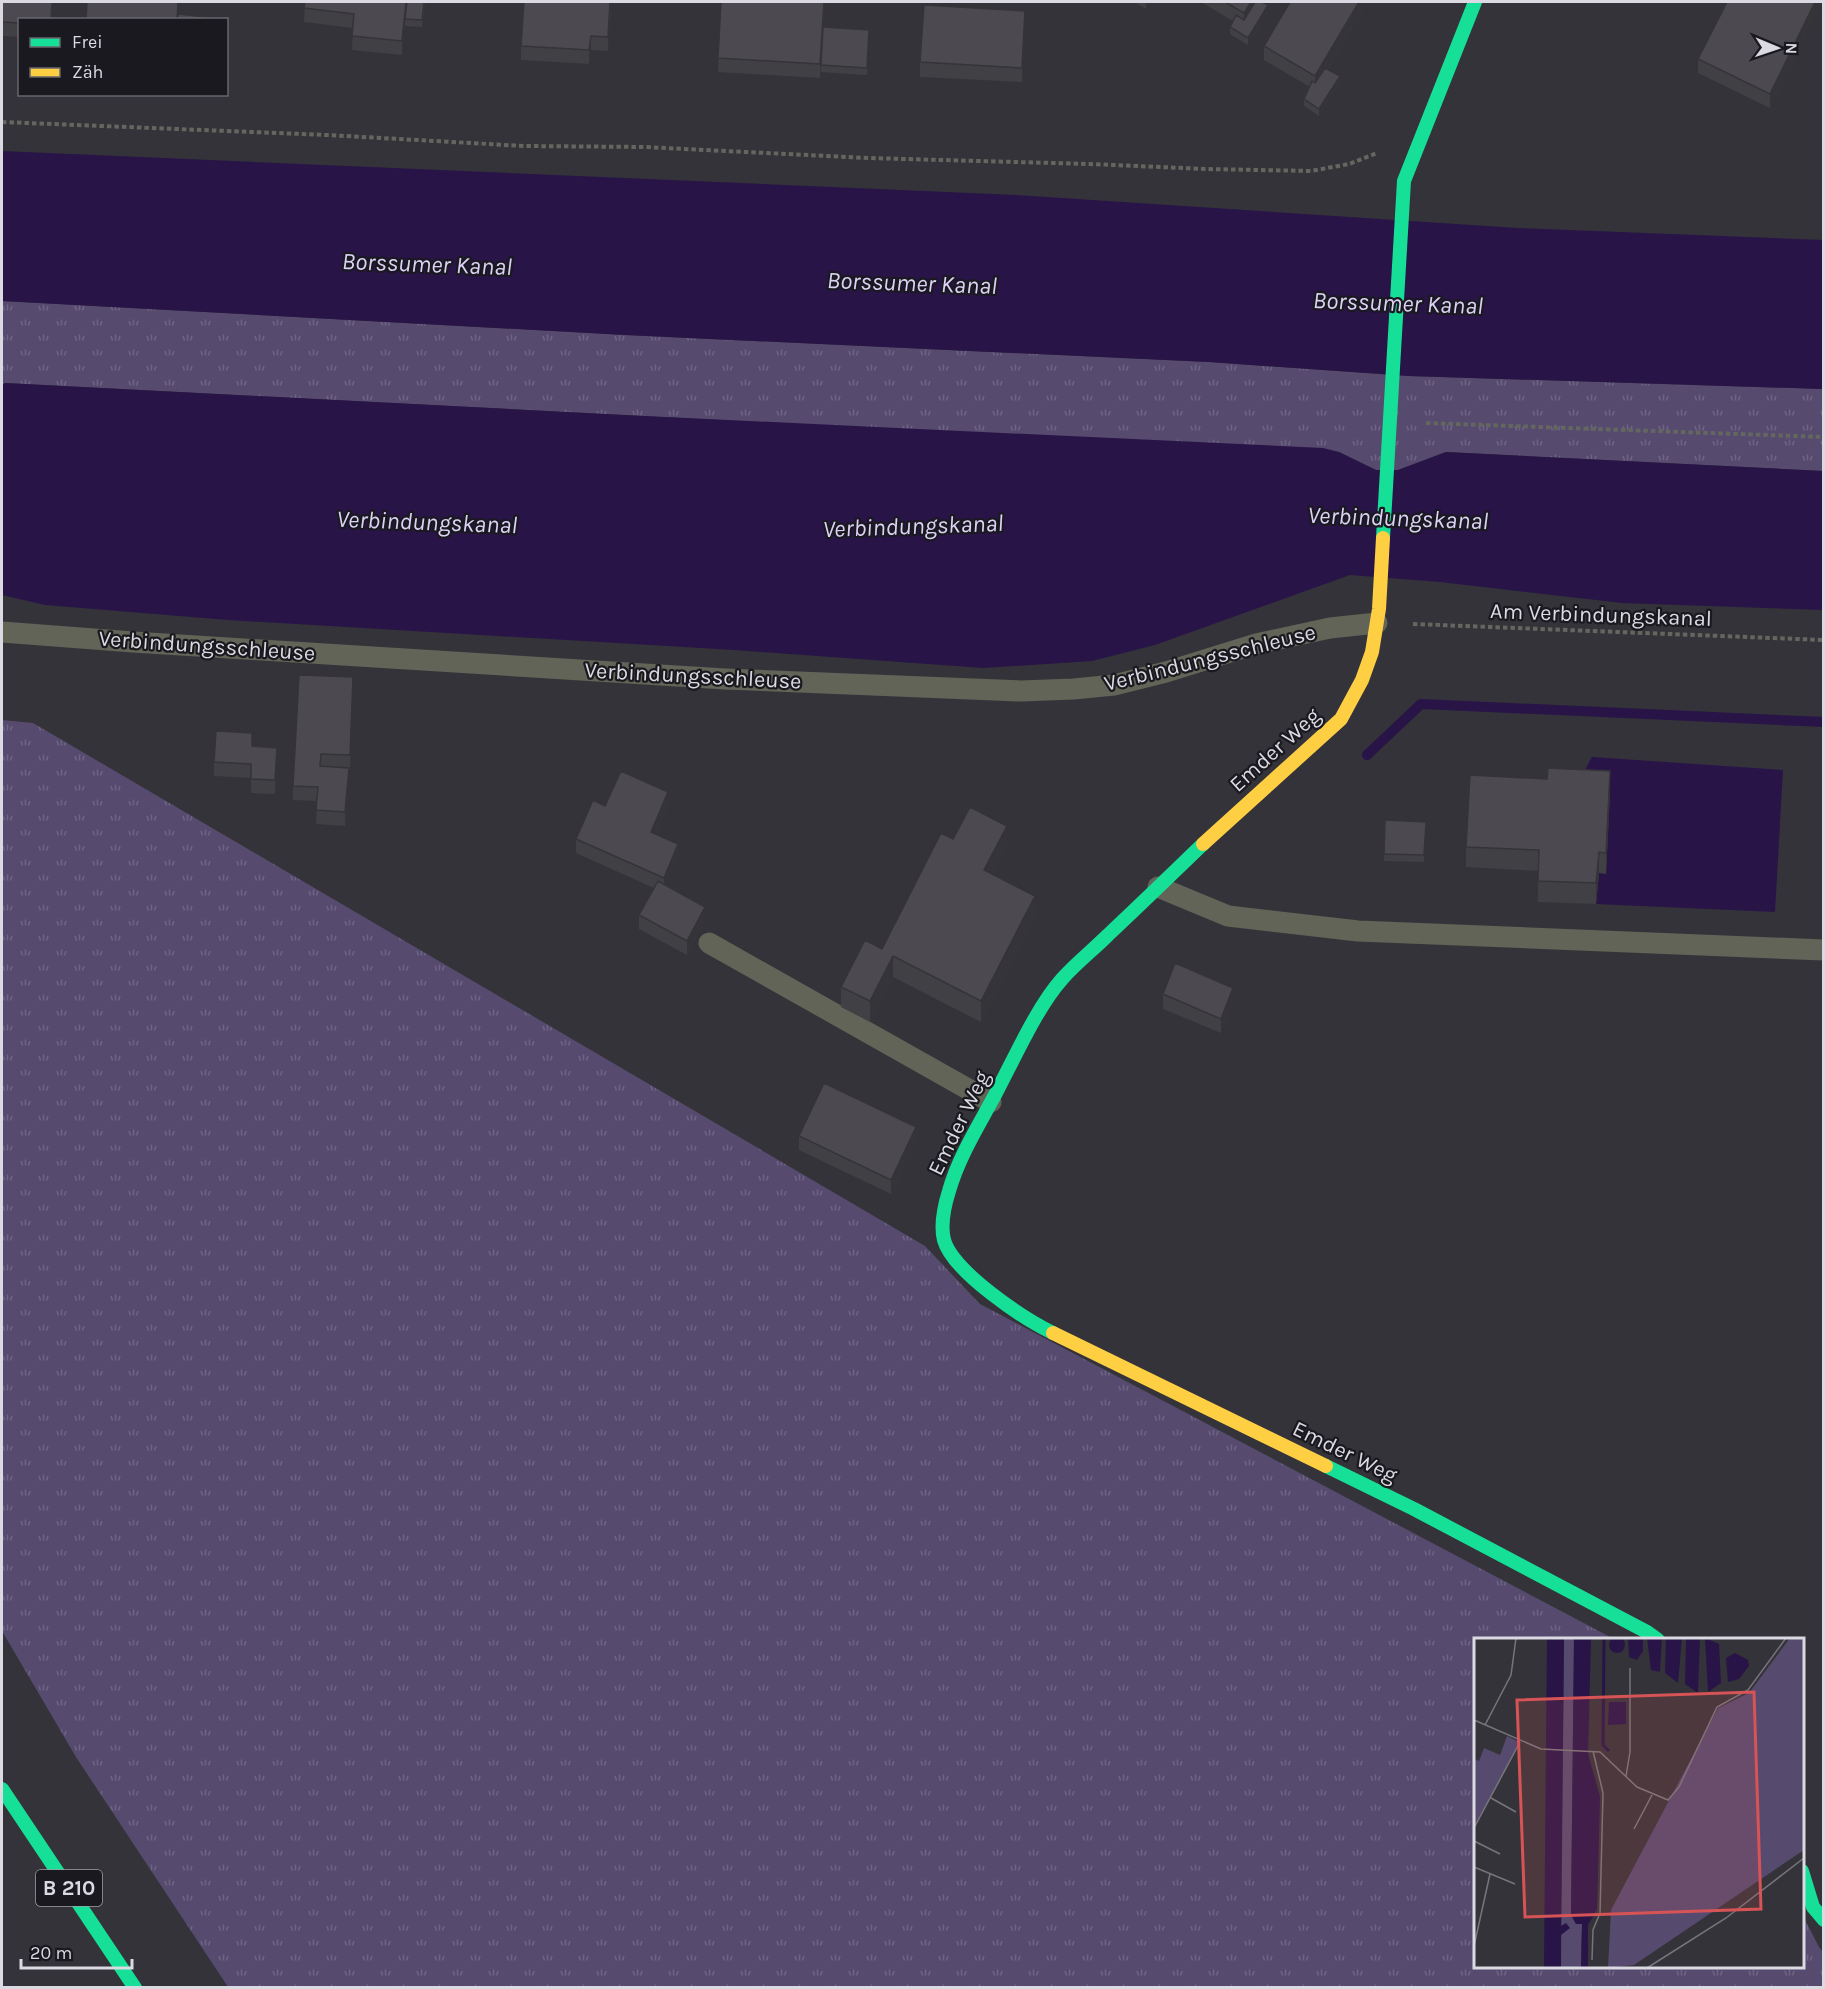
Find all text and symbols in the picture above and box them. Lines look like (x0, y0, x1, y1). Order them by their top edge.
legend (18, 18, 228, 96)
north arrow (1747, 18, 1807, 78)
text: Frei (72, 31, 103, 53)
text: N (1782, 42, 1801, 55)
text: Zäh (72, 61, 103, 83)
water label: Borssumer Kanal (341, 247, 513, 281)
water label: Borssumer Kanal (826, 266, 998, 300)
water label: Borssumer Kanal (1312, 286, 1484, 320)
water label: Verbindungskanal (1307, 501, 1489, 535)
water label: Verbindungskanal (336, 505, 518, 539)
water label: Verbindungskanal (822, 509, 1004, 543)
street label: Am Verbindungskanal (1490, 598, 1712, 632)
street label: Verbindungsschleuse (1101, 619, 1319, 697)
street label: Verbindungsschleuse (98, 625, 316, 667)
street label: Verbindungsschleuse (584, 657, 802, 695)
street label: Emder Weg (1224, 702, 1326, 798)
street label: Emder Weg (923, 1066, 996, 1180)
street label: Emder Weg (1288, 1416, 1402, 1489)
inset map (1474, 1638, 1804, 1968)
road number: B 210 (36, 1870, 102, 1906)
scale bar (21, 1932, 132, 1970)
text: 20 m (30, 1942, 72, 1964)

